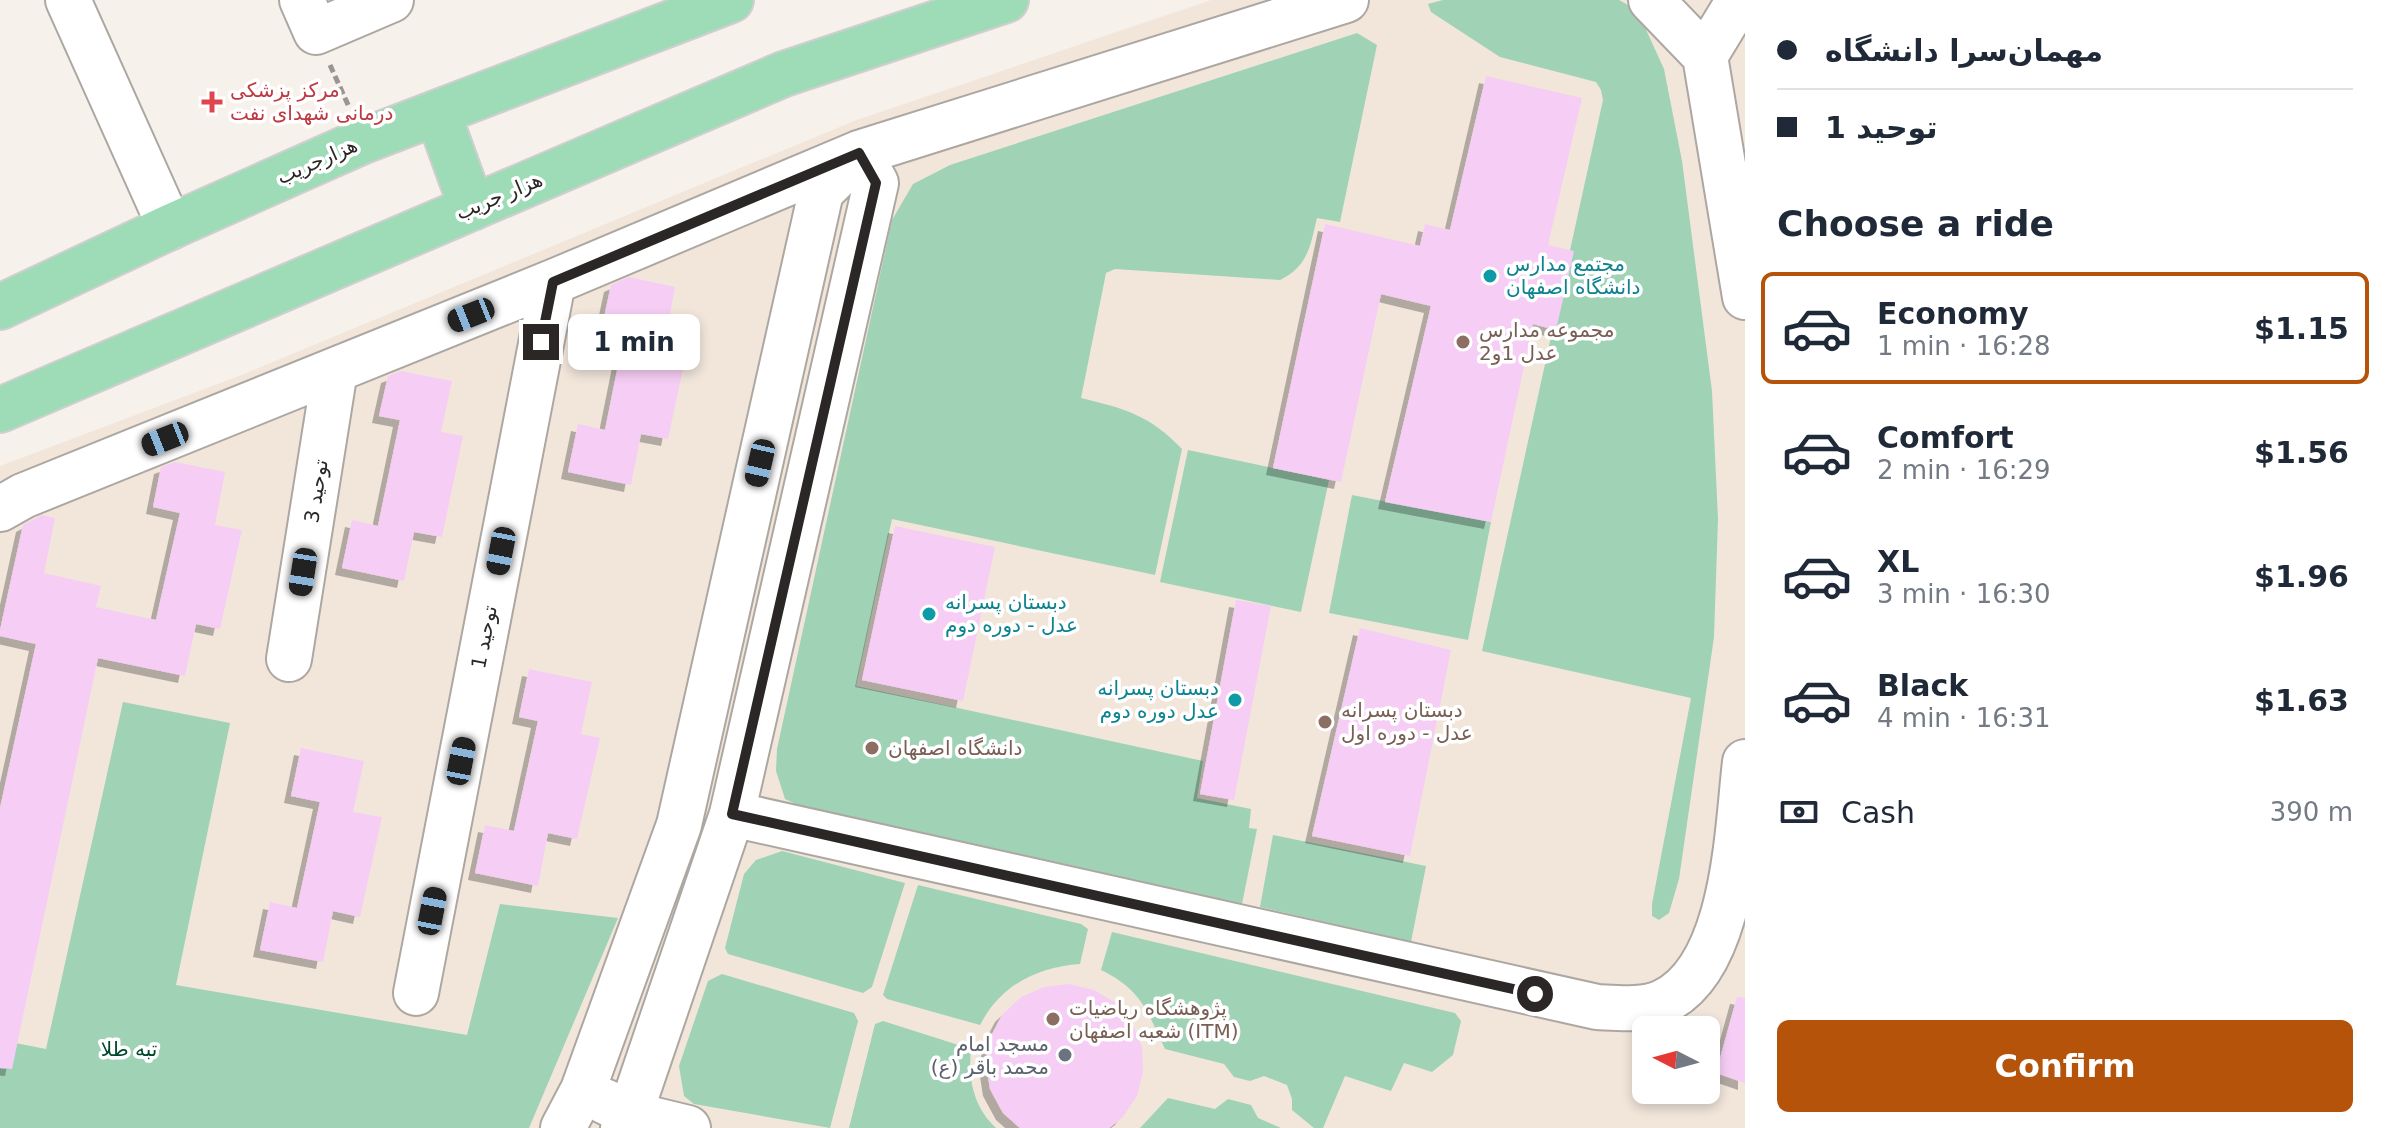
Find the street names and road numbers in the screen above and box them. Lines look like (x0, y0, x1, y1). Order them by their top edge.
street label: هزارجریب (273, 133, 361, 189)
street label: هزار جریب (452, 167, 546, 225)
street label: توحید 3 (299, 458, 333, 524)
street label: توحید 1 (466, 603, 502, 671)

